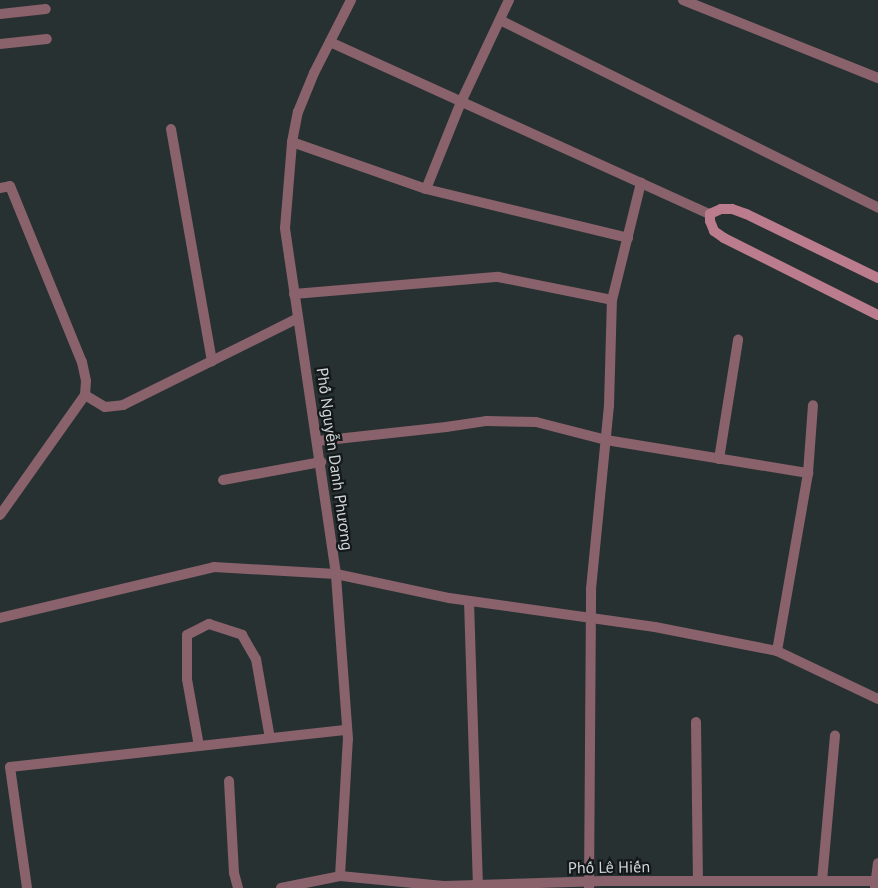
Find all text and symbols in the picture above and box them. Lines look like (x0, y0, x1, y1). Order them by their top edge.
street label: Phố Nguyễn Danh Phương (313, 366, 357, 552)
street label: Phố Lê Hiến (568, 857, 650, 877)

